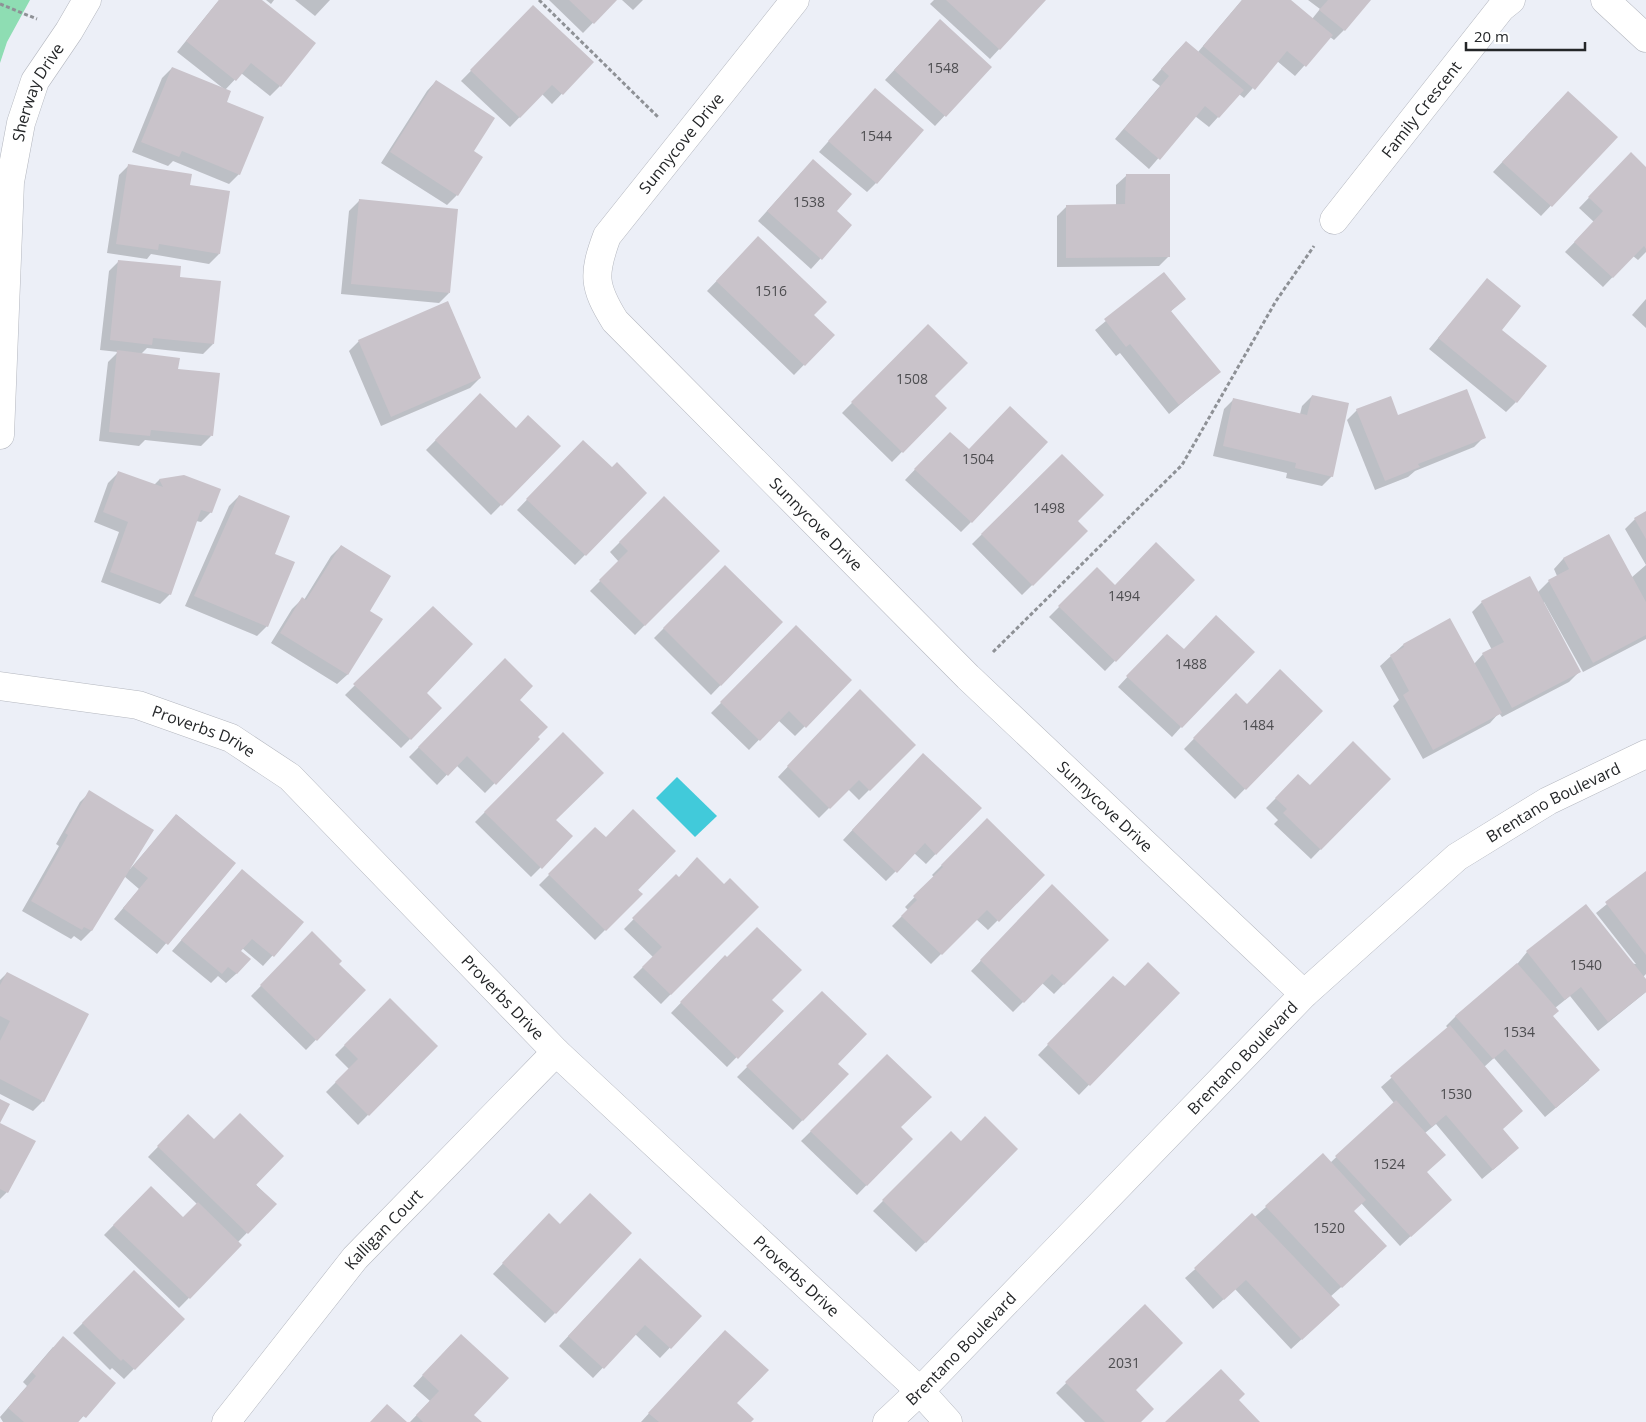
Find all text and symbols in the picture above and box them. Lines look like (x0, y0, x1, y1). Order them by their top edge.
scale bar (1466, 20, 1585, 52)
text: 20 m (1474, 26, 1509, 46)
street label: Sherway Drive (7, 38, 69, 143)
street label: Family Crescent (1376, 56, 1466, 162)
house number: 1548 (927, 58, 959, 77)
street label: Sunnycove Drive (633, 88, 729, 198)
house number: 1544 (860, 126, 892, 145)
house number: 1538 (793, 192, 825, 211)
house number: 1516 (755, 281, 787, 300)
house number: 1508 (896, 369, 928, 388)
house number: 1504 (962, 449, 994, 468)
street label: Sunnycove Drive (765, 472, 868, 576)
house number: 1498 (1033, 498, 1065, 517)
house number: 1494 (1108, 586, 1140, 605)
house number: 1488 (1175, 654, 1207, 673)
street label: Proverbs Drive (149, 700, 260, 762)
house number: 1484 (1242, 715, 1274, 734)
street label: Sunnycove Drive (1053, 756, 1158, 857)
street label: Brentano Boulevard (1482, 757, 1624, 847)
street label: Proverbs Drive (457, 950, 549, 1044)
house number: 1540 (1570, 955, 1602, 974)
street label: Brentano Boulevard (1182, 996, 1302, 1119)
house number: 1534 (1503, 1022, 1535, 1041)
house number: 1530 (1440, 1084, 1472, 1103)
house number: 1524 (1373, 1154, 1405, 1173)
street label: Kalligan Court (339, 1184, 428, 1274)
house number: 1520 (1313, 1218, 1345, 1237)
street label: Proverbs Drive (749, 1230, 844, 1322)
street label: Brentano Boulevard (901, 1287, 1021, 1410)
house number: 2031 (1108, 1353, 1140, 1372)

